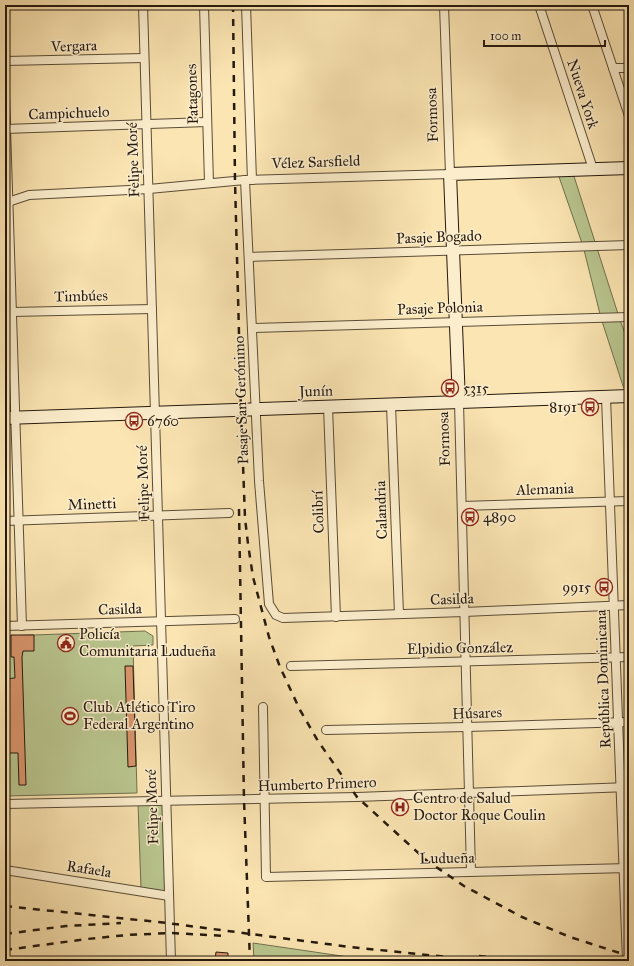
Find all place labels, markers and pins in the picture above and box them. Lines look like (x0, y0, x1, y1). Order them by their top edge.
bus stop icon: 5315 (440, 378, 460, 398)
place label: 5315 (463, 379, 489, 397)
bus stop icon: 8191 (580, 397, 600, 417)
place label: 8191 (549, 398, 577, 416)
bus stop icon: 6760 (124, 411, 144, 431)
place label: 6760 (147, 412, 179, 430)
bus stop icon: 4890 (460, 507, 480, 527)
place label: 4890 (483, 508, 516, 526)
bus stop icon: 9915 (594, 577, 614, 597)
place label: 9915 (562, 578, 591, 596)
place label: Policía Comunitaria Ludueña (79, 625, 216, 660)
public building icon: Policía Comunitaria Ludueña (56, 633, 76, 653)
place label: Club Atlético Tiro Federal Argentino (83, 698, 196, 733)
sports icon: Club Atlético Tiro Federal Argentino (60, 706, 80, 726)
place label: Centro de Salud Doctor Roque Coulin (413, 789, 546, 825)
hospital icon: Centro de Salud Doctor Roque Coulin (390, 797, 410, 817)

